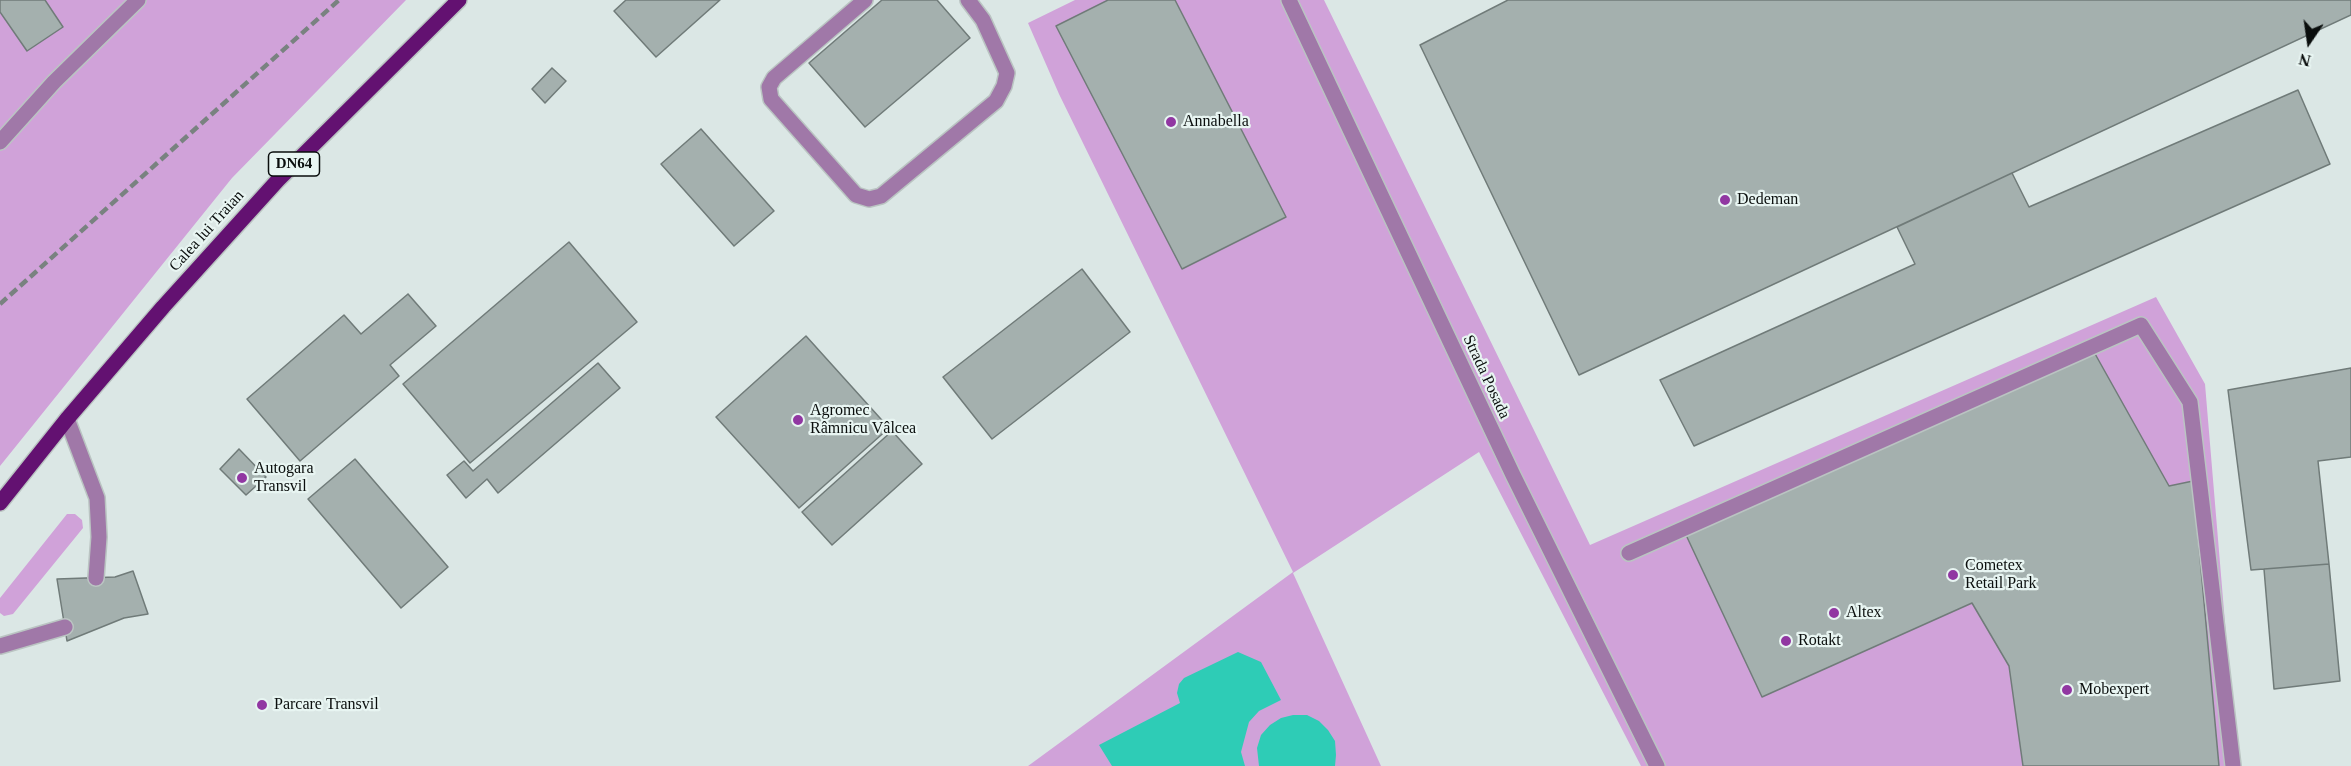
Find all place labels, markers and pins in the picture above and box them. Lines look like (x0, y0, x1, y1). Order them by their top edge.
place label: Annabella (1183, 112, 1249, 132)
marker: Annabella (1164, 115, 1178, 129)
place label: Dedeman (1737, 190, 1798, 210)
marker: Dedeman (1718, 193, 1732, 207)
place label: Agromec Râmnicu Vâlcea (810, 401, 916, 439)
marker: Agromec Râmnicu Vâlcea (791, 413, 805, 427)
place label: Autogara Transvil (254, 459, 314, 497)
marker: Autogara Transvil (235, 471, 249, 485)
place label: Cometex Retail Park (1965, 556, 2037, 594)
marker: Cometex Retail Park (1946, 568, 1960, 582)
place label: Altex (1846, 603, 1882, 623)
marker: Altex (1827, 606, 1841, 620)
place label: Rotakt (1798, 631, 1841, 651)
marker: Rotakt (1779, 634, 1793, 648)
place label: Mobexpert (2079, 680, 2149, 700)
marker: Mobexpert (2060, 683, 2074, 697)
place label: Parcare Transvil (274, 695, 379, 715)
marker: Parcare Transvil (255, 698, 269, 712)

